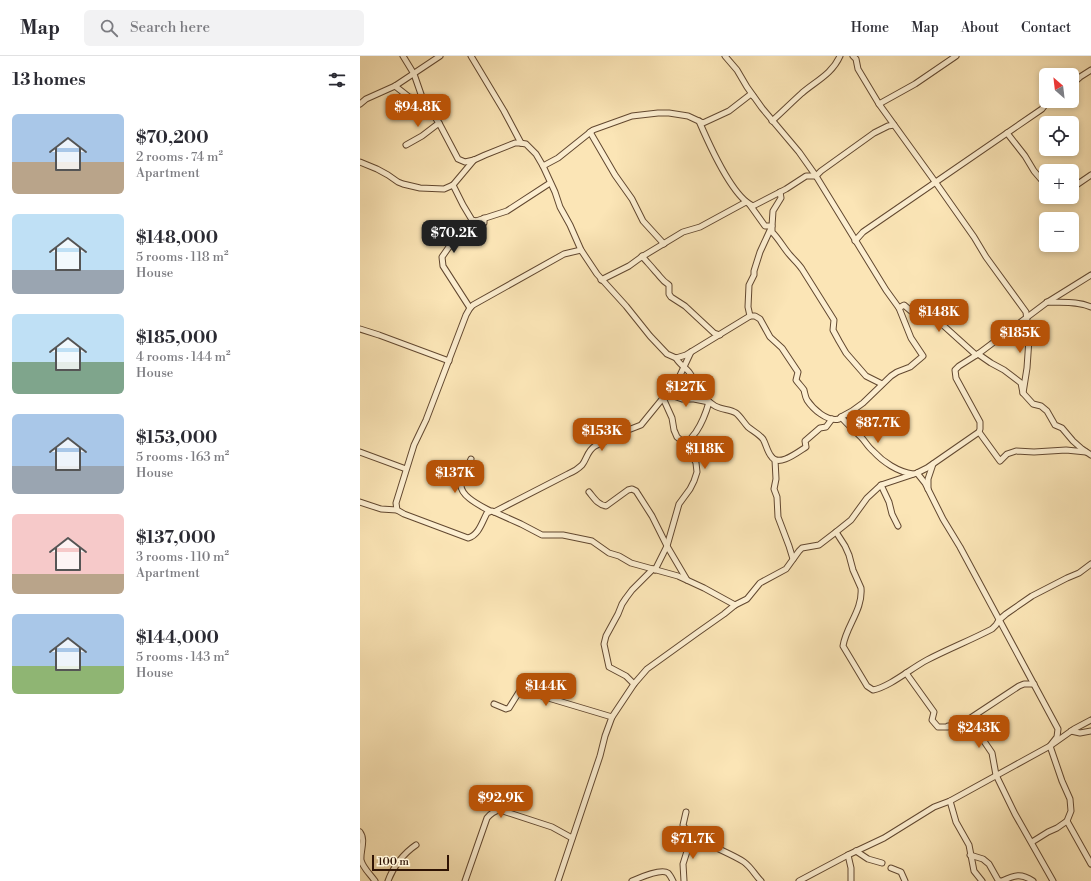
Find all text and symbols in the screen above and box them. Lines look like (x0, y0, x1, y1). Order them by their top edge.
search box (84, 10, 364, 46)
text: Map (20, 16, 60, 40)
icon: search (98, 17, 120, 39)
text: Search here (130, 18, 210, 37)
text: Home (851, 19, 889, 37)
text: Map (911, 19, 939, 37)
text: About (961, 19, 999, 37)
text: Contact (1021, 19, 1071, 37)
north arrow (1039, 68, 1079, 108)
map controls (1039, 68, 1079, 252)
text: 13 homes (12, 69, 86, 91)
icon: filters (326, 69, 348, 91)
pin: $94.8K (385, 94, 451, 128)
text: $94.8K (395, 99, 441, 115)
button: locate (1039, 116, 1079, 156)
text: $70,200 (136, 127, 209, 149)
icon: home (44, 130, 92, 178)
text: 2 rooms · 74 m² (136, 149, 223, 165)
button: + (1039, 164, 1079, 204)
text: Apartment (136, 165, 200, 181)
button: − (1039, 212, 1079, 252)
pin: $70.2K (421, 220, 487, 254)
text: $70.2K (431, 225, 477, 241)
text: $148,000 (136, 227, 218, 249)
icon: home (44, 230, 92, 278)
text: 5 rooms · 118 m² (136, 249, 228, 265)
text: House (136, 265, 173, 281)
pin: $148K (911, 299, 967, 333)
text: $148K (919, 304, 959, 320)
pin: $185K (992, 320, 1048, 354)
text: $185K (1000, 325, 1040, 341)
text: $185,000 (136, 327, 218, 349)
icon: home (44, 330, 92, 378)
text: 4 rooms · 144 m² (136, 349, 231, 365)
text: House (136, 365, 173, 381)
pin: $127K (658, 374, 714, 408)
text: $127K (666, 379, 706, 395)
pin: $87.7K (845, 410, 911, 444)
text: $87.7K (856, 415, 900, 431)
pin: $153K (574, 418, 630, 452)
text: $153K (582, 423, 622, 439)
text: $153,000 (136, 427, 217, 449)
icon: home (44, 430, 92, 478)
pin: $118K (677, 436, 733, 470)
text: $118K (685, 441, 725, 457)
text: 5 rooms · 163 m² (136, 449, 229, 465)
pin: $137K (427, 460, 483, 494)
text: House (136, 465, 173, 481)
text: $137K (435, 465, 475, 481)
text: $137,000 (136, 527, 216, 549)
icon: home (44, 530, 92, 578)
text: 3 rooms · 110 m² (136, 549, 229, 565)
text: Apartment (136, 565, 200, 581)
text: $144,000 (136, 627, 219, 649)
icon: home (44, 630, 92, 678)
text: 5 rooms · 143 m² (136, 649, 229, 665)
text: House (136, 665, 173, 681)
pin: $144K (518, 673, 574, 707)
text: $144K (525, 678, 567, 694)
pin: $243K (951, 715, 1007, 749)
text: $243K (957, 720, 1001, 736)
pin: $92.9K (468, 785, 534, 819)
text: $92.9K (478, 790, 524, 806)
pin: $71.7K (660, 826, 726, 860)
text: $71.7K (671, 831, 715, 847)
scale bar (372, 853, 449, 872)
text: 100 m (378, 855, 409, 869)

